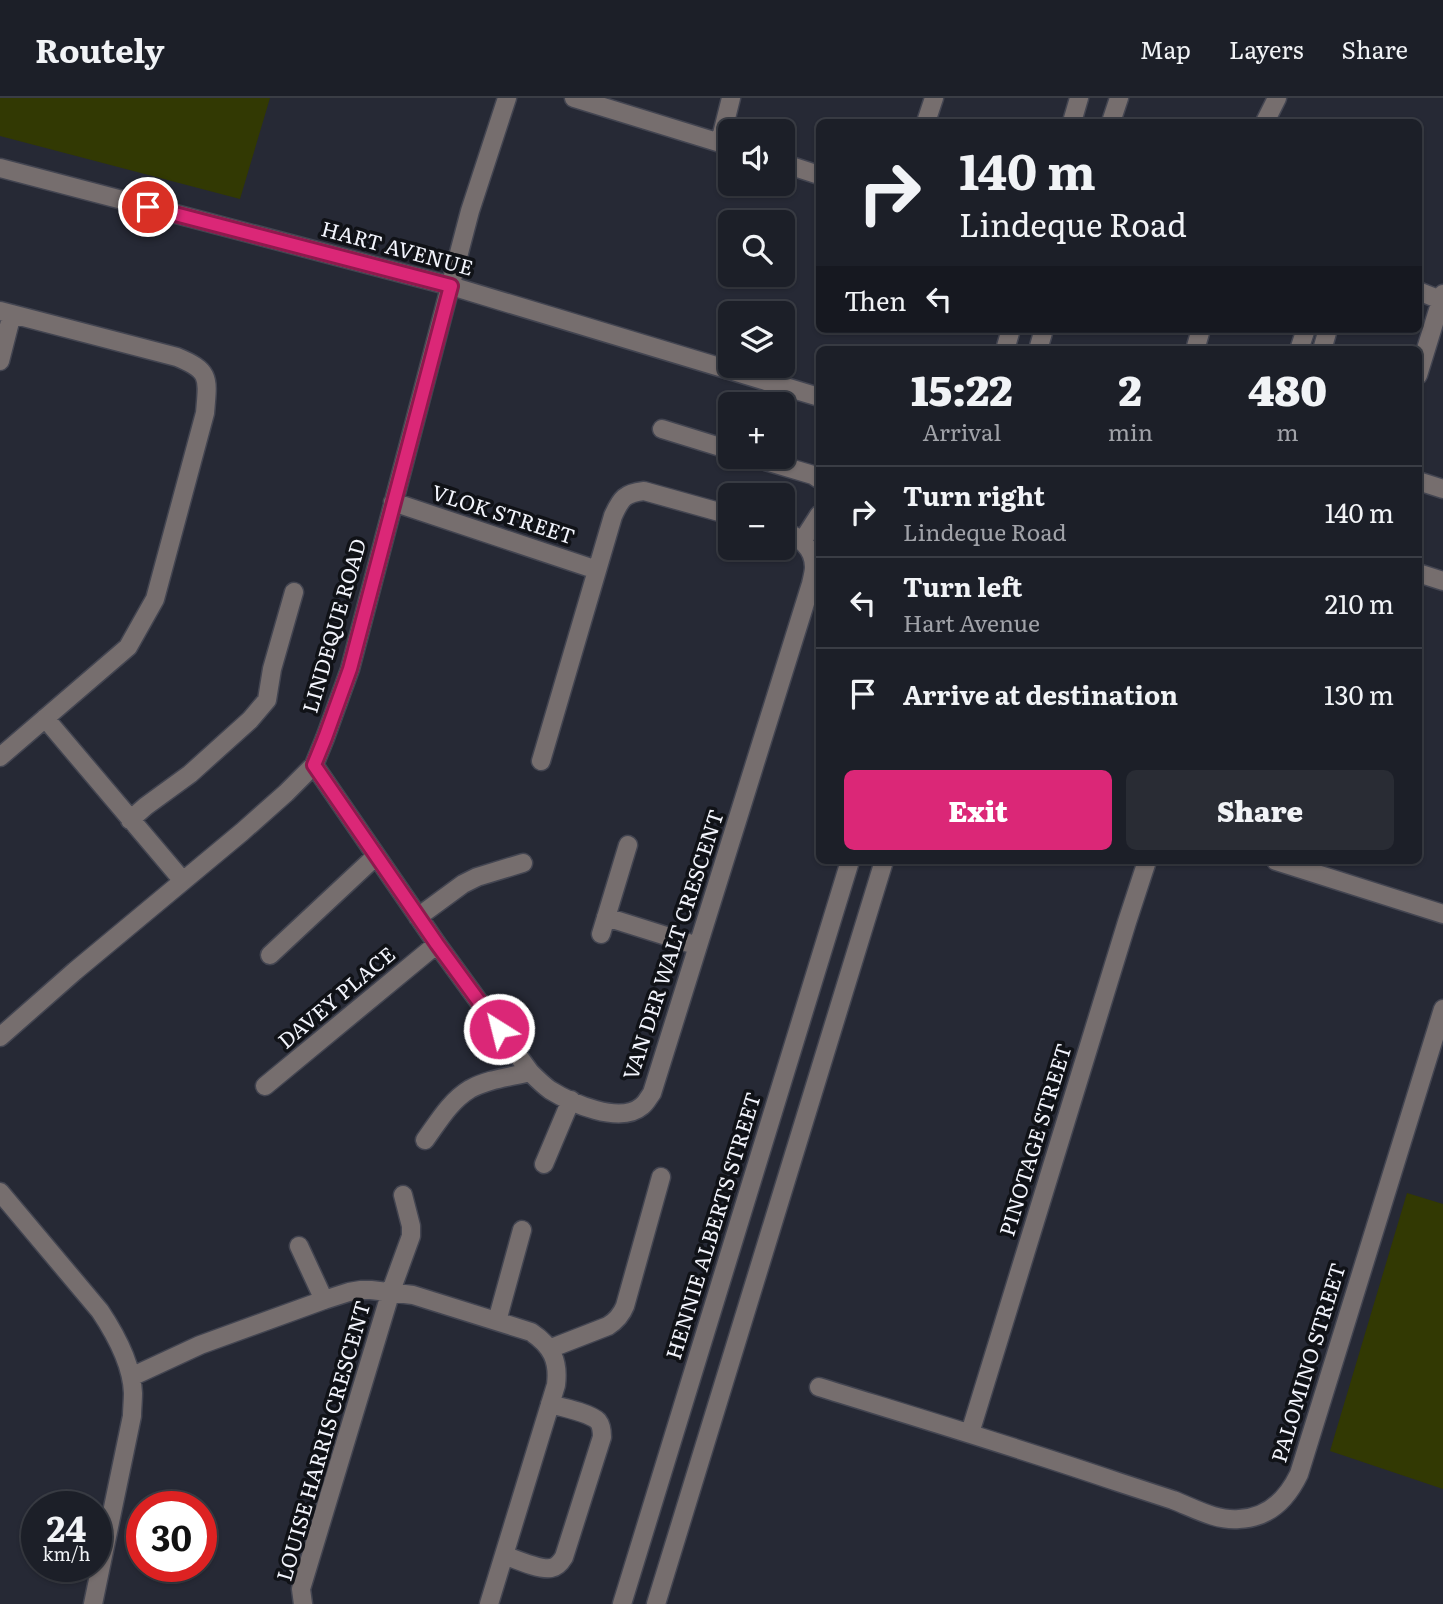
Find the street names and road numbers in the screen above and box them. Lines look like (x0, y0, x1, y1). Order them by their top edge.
street label: HART AVENUE (318, 211, 477, 282)
street label: VLOK STREET (428, 475, 579, 550)
street label: LINDEQUE ROAD (293, 534, 372, 716)
street label: VAN DER WALT CRESCENT (613, 805, 730, 1083)
street label: DAVEY PLACE (270, 938, 401, 1055)
street label: PINOTAGE STREET (990, 1039, 1078, 1239)
street label: HENNIE ALBERTS STREET (656, 1088, 767, 1363)
street label: PALOMINO STREET (1262, 1259, 1352, 1466)
street label: LOUISE HARRIS CRESCENT (267, 1296, 377, 1584)

